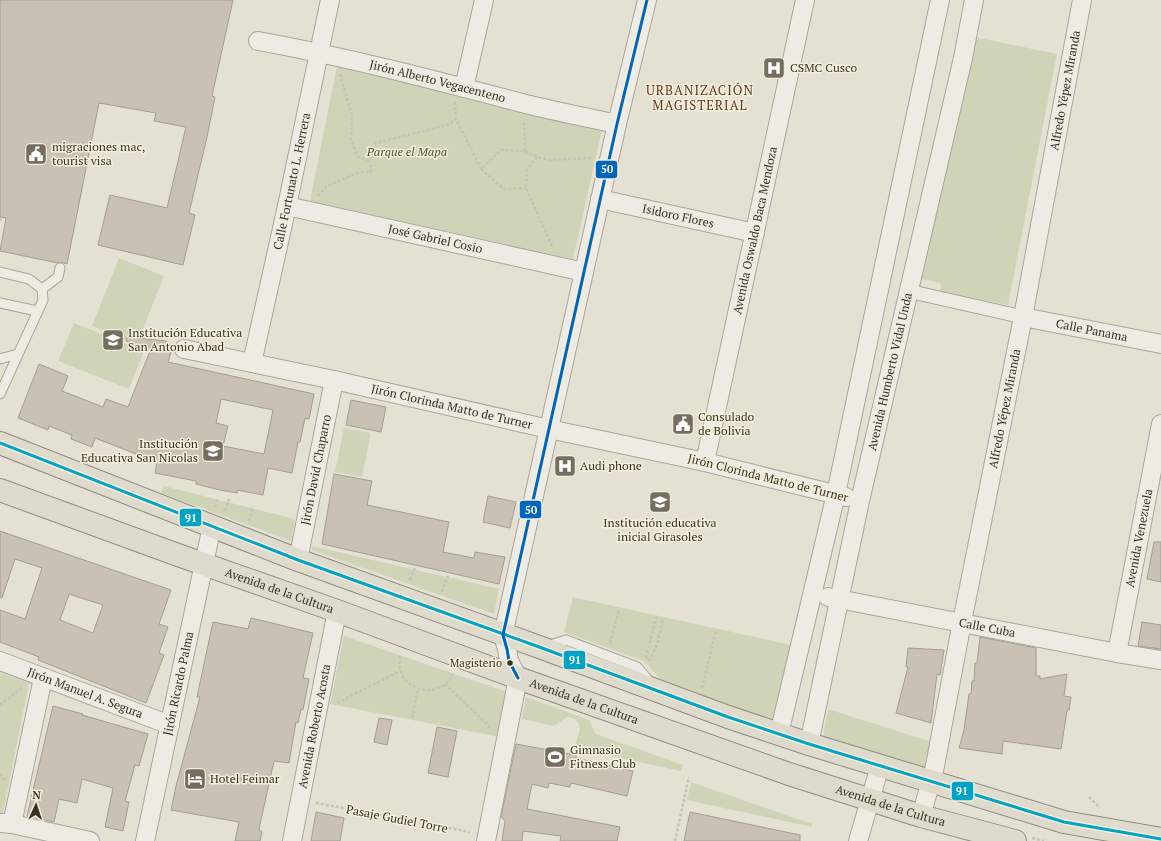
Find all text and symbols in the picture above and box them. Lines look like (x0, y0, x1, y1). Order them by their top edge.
street label: Alfredo Yépez Miranda (1046, 29, 1083, 151)
hospital icon: CSMC Cusco (761, 55, 787, 81)
street label: Jirón Alberto Vegacenteno (368, 57, 508, 105)
place label: CSMC Cusco (790, 60, 857, 75)
district label: URBANIZACIÓN MAGISTERIAL (646, 81, 754, 114)
street label: Calle Fortunato L. Herrera (269, 111, 313, 251)
place label: migraciones mac, tourist visa (52, 139, 145, 168)
public building icon: migraciones mac, tourist visa (23, 141, 49, 167)
park label: Parque el Mapa (366, 144, 447, 159)
street label: Avenida Oswaldo Baca Mendoza (729, 145, 780, 315)
line badge: 50 (595, 160, 618, 179)
text: 50 (601, 162, 613, 176)
street label: Isidoro Flores (641, 200, 716, 231)
street label: José Gabriel Cosio (387, 221, 484, 256)
street label: Avenida Humberto Vidal Unda (864, 291, 915, 452)
street label: Calle Panama (1055, 316, 1129, 344)
place label: Institución Educativa San Antonio Abad (128, 325, 242, 354)
school or university icon: Institución Educativa San Antonio Abad (100, 327, 126, 353)
street label: Alfredo Yépez Miranda (985, 347, 1023, 470)
street label: Jirón Clorinda Matto de Turner (370, 381, 534, 432)
place label: Consulado de Bolivia (698, 409, 755, 438)
public building icon: Consulado de Bolivia (670, 411, 696, 437)
street label: Jirón David Chaparro (297, 413, 334, 526)
place label: Institución Educativa San Nicolas (81, 436, 198, 465)
school or university icon: Institución Educativa San Nicolas (200, 438, 226, 464)
street label: Jirón Clorinda Matto de Turner (686, 450, 850, 505)
hospital icon: Audi phone (552, 453, 578, 479)
place label: Audi phone (580, 458, 642, 473)
street label: Avenida Venezuela (1122, 487, 1155, 589)
school or university icon: Institución educativa inicial Girasoles (647, 489, 673, 515)
line badge: 50 (519, 500, 542, 519)
text: 50 (525, 503, 537, 517)
line badge: 91 (179, 508, 202, 527)
text: 91 (185, 511, 197, 525)
place label: Institución educativa inicial Girasoles (603, 515, 717, 544)
street label: Avenida de la Cultura (223, 564, 336, 616)
street label: Calle Cuba (958, 615, 1017, 640)
street label: Jirón Ricardo Palma (160, 630, 196, 737)
line badge: 91 (563, 650, 586, 670)
text: 91 (569, 653, 581, 667)
place label: Magisterio (450, 656, 502, 670)
marker: Magisterio (505, 658, 515, 668)
street label: Avenida Roberto Acosta (294, 663, 333, 789)
street label: Jirón Manuel A. Segura (25, 664, 145, 721)
street label: Avenida de la Cultura (528, 675, 640, 727)
place label: Gimnasio Fitness Club (570, 742, 636, 771)
sports icon: Gimnasio Fitness Club (542, 744, 568, 770)
hotel icon: Hotel Feimar (182, 766, 208, 792)
place label: Hotel Feimar (210, 771, 280, 786)
street label: Avenida de la Cultura (834, 781, 947, 829)
line badge: 91 (951, 781, 974, 801)
text: 91 (956, 784, 968, 798)
north arrow (16, 785, 56, 825)
text: N (32, 788, 42, 802)
street label: Pasaje Gudiel Torre (345, 801, 449, 836)

